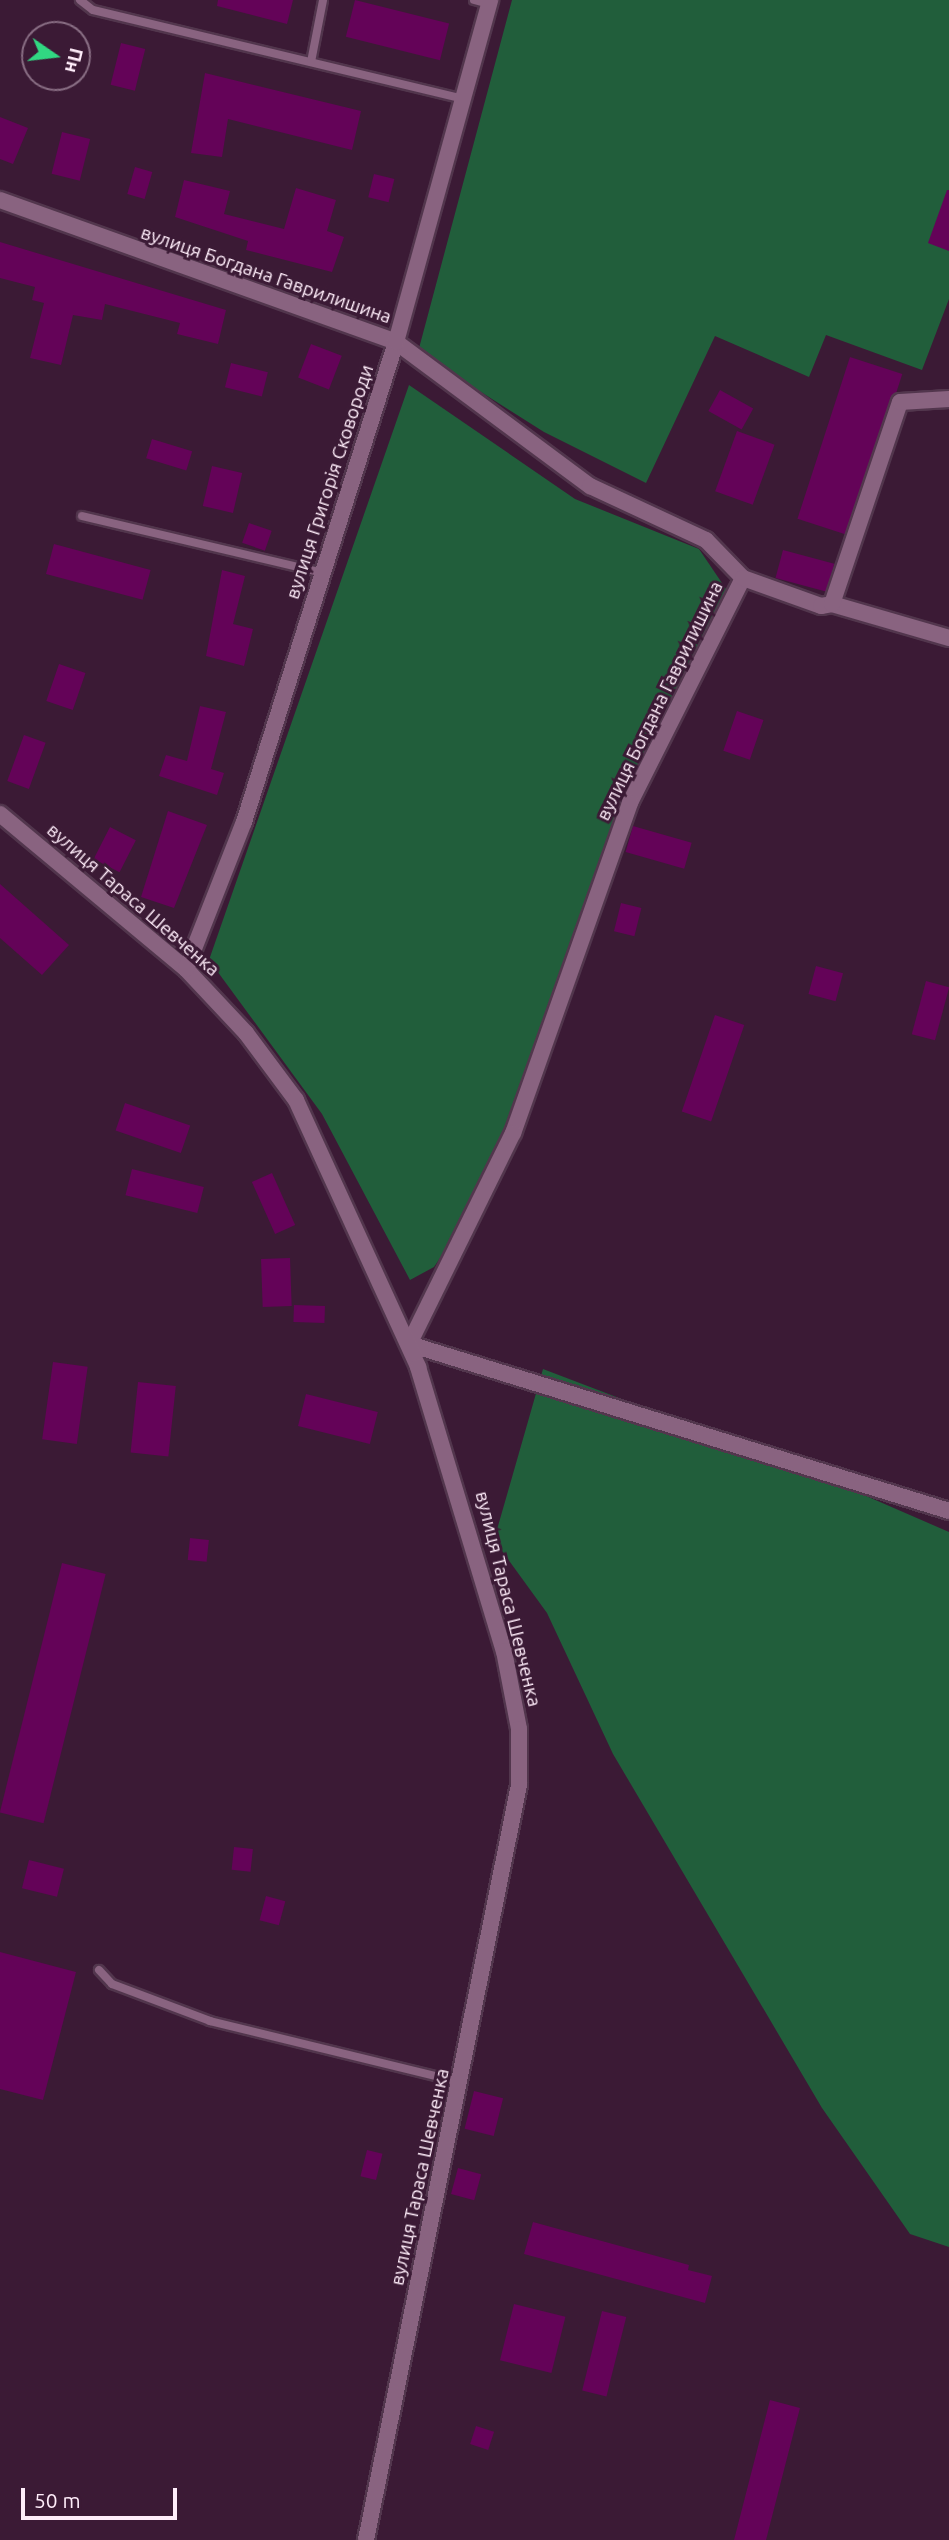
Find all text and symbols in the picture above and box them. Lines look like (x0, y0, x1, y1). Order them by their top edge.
north arrow (21, 21, 91, 91)
text: Пн (61, 46, 88, 75)
street label: вулиця Богдана Гаврилишина (138, 221, 394, 329)
street label: вулиця Григорія Сковороди (281, 362, 379, 602)
street label: вулиця Богдана Гаврилишина (592, 578, 728, 824)
street label: вулиця Тараса Шевченка (42, 819, 224, 981)
street label: вулиця Тараса Шевченка (470, 1489, 546, 1709)
street label: вулиця Тараса Шевченка (386, 2066, 454, 2288)
scale bar (24, 2474, 180, 2518)
text: 50 m (34, 2488, 81, 2512)

